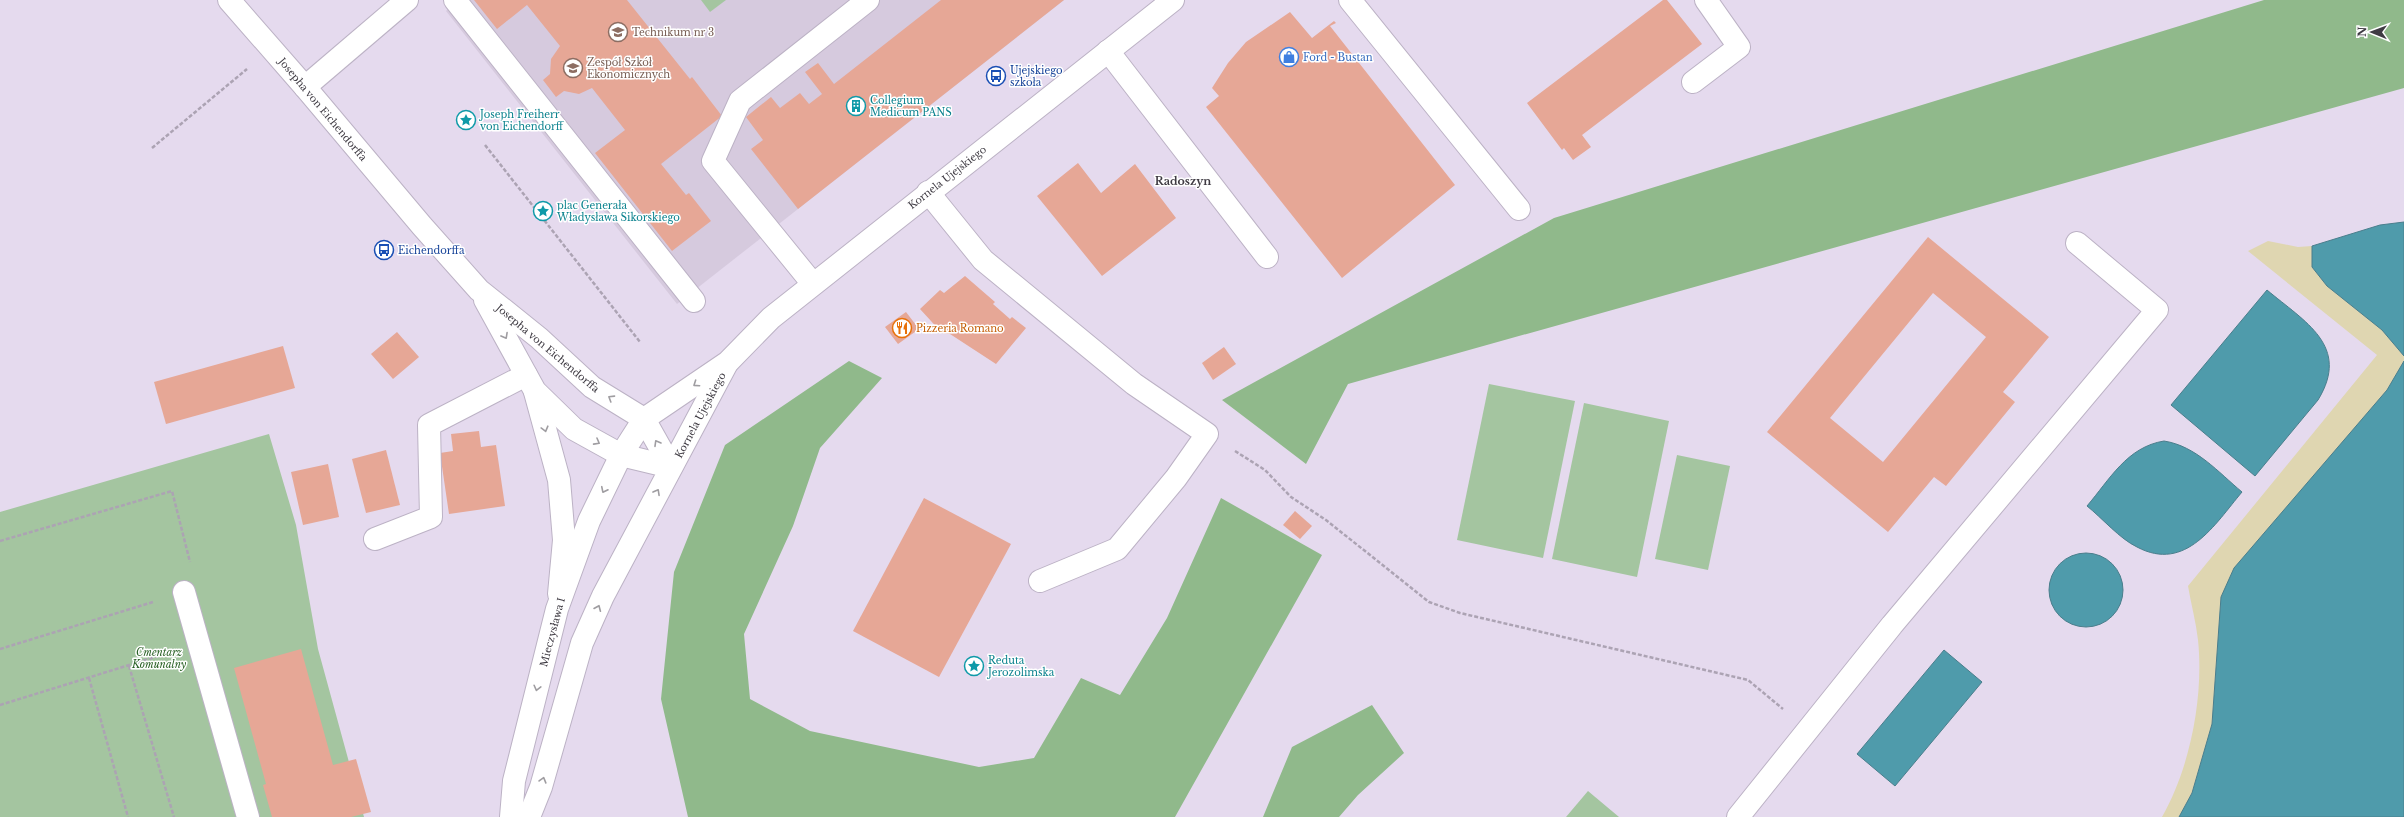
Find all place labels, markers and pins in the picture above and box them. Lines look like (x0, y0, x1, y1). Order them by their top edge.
school or university icon: Technikum nr 3 (607, 21, 629, 43)
place label: Technikum nr 3 (632, 26, 714, 39)
shop icon: Ford - Bustan (1278, 46, 1300, 68)
place label: Ford - Bustan (1303, 51, 1373, 64)
place label: Zespół Szkół Ekonomicznych (587, 56, 670, 81)
school or university icon: Zespół Szkół Ekonomicznych (562, 57, 584, 79)
place label: Ujejskiego szkoła (1010, 64, 1063, 89)
bus stop icon: Ujejskiego szkoła (985, 65, 1007, 87)
place label: Collegium Medicum PANS (870, 94, 952, 119)
building icon: Collegium Medicum PANS (845, 95, 867, 117)
place label: Joseph Freiherr von Eichendorff (478, 108, 565, 133)
place icon: Joseph Freiherr von Eichendorff (455, 109, 477, 131)
place label: plac Generała Władysława Sikorskiego (556, 199, 680, 224)
place icon: plac Generała Władysława Sikorskiego (532, 200, 554, 222)
bus stop icon: Eichendorffa (373, 239, 395, 261)
place label: Eichendorffa (398, 244, 465, 257)
restaurant icon: Pizzeria Romano (891, 317, 913, 339)
place label: Pizzeria Romano (916, 322, 1004, 335)
place label: Reduta Jerozolimska (986, 654, 1055, 679)
place icon: Reduta Jerozolimska (963, 655, 985, 677)

